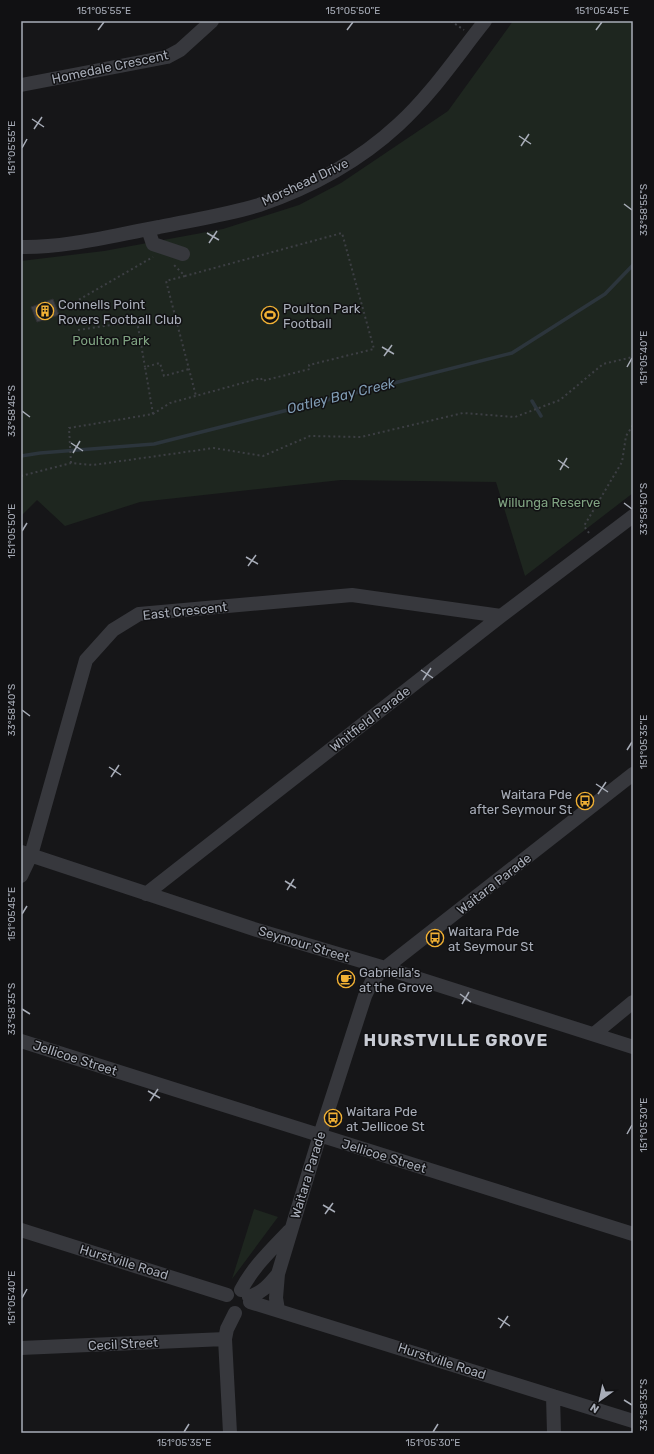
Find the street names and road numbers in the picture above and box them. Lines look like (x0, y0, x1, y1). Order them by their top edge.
street label: Homedale Crescent (50, 47, 170, 87)
street label: Morshead Drive (259, 155, 351, 209)
street label: East Crescent (142, 599, 228, 623)
street label: Whitfield Parade (327, 683, 413, 755)
street label: Waitara Parade (454, 850, 534, 918)
street label: Seymour Street (257, 923, 351, 965)
street label: Jellicoe Street (31, 1037, 119, 1079)
street label: Waitara Parade (288, 1130, 328, 1220)
street label: Jellicoe Street (340, 1136, 428, 1176)
street label: Hurstville Road (78, 1241, 170, 1283)
street label: Cecil Street (88, 1335, 158, 1353)
street label: Hurstville Road (396, 1340, 488, 1382)

